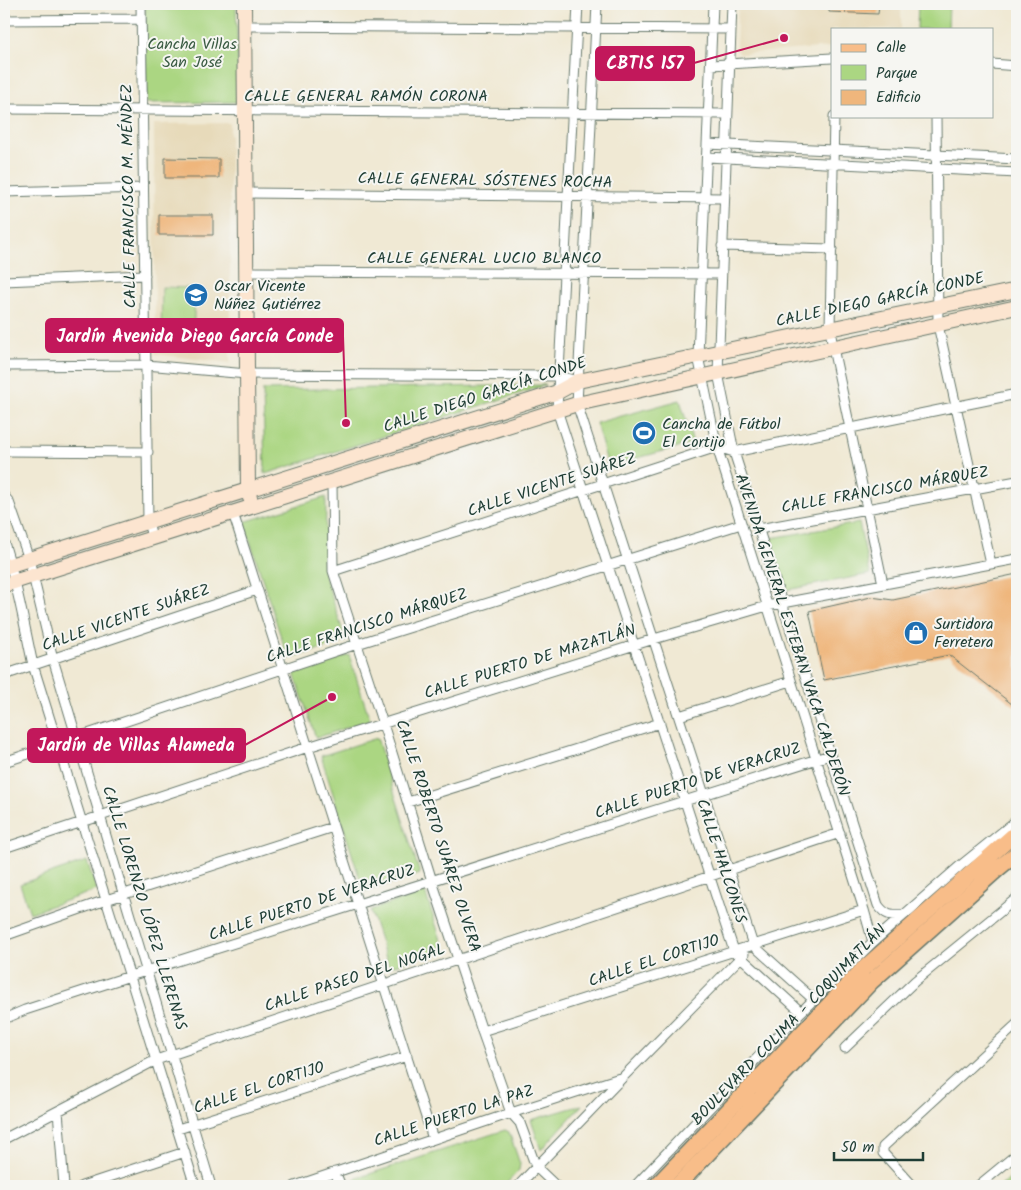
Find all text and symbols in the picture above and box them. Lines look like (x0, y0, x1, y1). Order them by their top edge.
legend (831, 28, 994, 118)
park label: Cancha Villas San José (147, 32, 237, 75)
text: Calle (876, 36, 906, 60)
callout: CBTIS 157 (596, 47, 694, 80)
text: CBTIS 157 (606, 50, 684, 79)
text: Parque (876, 62, 917, 86)
street label: CALLE FRANCISCO M. MÉNDEZ (115, 83, 143, 309)
street label: CALLE GENERAL RAMÓN CORONA (244, 84, 488, 109)
text: Edificio (876, 86, 921, 110)
street label: CALLE GENERAL SÓSTENES ROCHA (357, 166, 613, 196)
street label: CALLE GENERAL LUCIO BLANCO (367, 246, 601, 271)
street label: CALLE DIEGO GARCÍA CONDE (773, 266, 987, 334)
place label: Oscar Vicente Núñez Gutiérrez (214, 274, 321, 317)
school or university icon: Oscar Vicente Núñez Gutiérrez (183, 282, 209, 308)
callout: Jardín Avenida Diego García Conde (46, 319, 343, 352)
text: Jardín Avenida Diego García Conde (57, 323, 334, 352)
street label: CALLE DIEGO GARCÍA CONDE (380, 350, 591, 440)
place label: Cancha de Fútbol El Cortijo (662, 412, 781, 455)
sports icon: Cancha de Fútbol El Cortijo (631, 420, 657, 446)
street label: CALLE VICENTE SUÁREZ (464, 446, 640, 524)
street label: CALLE FRANCISCO MÁRQUEZ (779, 459, 991, 521)
street label: AVENIDA GENERAL ESTEBAN VACA CALDERÓN (728, 470, 856, 800)
street label: CALLE VICENTE SUÁREZ (38, 577, 214, 659)
street label: CALLE FRANCISCO MÁRQUEZ (263, 582, 471, 670)
place label: Surtidora Ferretera (934, 612, 994, 655)
street label: CALLE PUERTO DE MAZATLÁN (421, 618, 639, 706)
shop icon: Surtidora Ferretera (903, 620, 929, 646)
street label: CALLE ROBERTO SUÁREZ OLVERA (388, 716, 488, 956)
callout: Jardín de Villas Alameda (28, 729, 245, 762)
text: Jardín de Villas Alameda (37, 732, 235, 761)
street label: CALLE PUERTO DE VERACRUZ (592, 736, 804, 826)
street label: CALLE LORENZO LÓPEZ LLERENAS (95, 783, 193, 1034)
street label: CALLE HALCONES (689, 795, 753, 927)
street label: CALLE PUERTO DE VERACRUZ (206, 858, 418, 948)
street label: BOULEVARD COLIMA - COQUIMATLÁN (686, 918, 893, 1132)
street label: CALLE EL CORTIJO (585, 928, 723, 994)
street label: CALLE PASEO DEL NOGAL (261, 937, 449, 1019)
street label: CALLE EL CORTIJO (190, 1055, 328, 1121)
street label: CALLE PUERTO LA PAZ (370, 1078, 538, 1154)
scale bar (834, 1130, 922, 1162)
text: 50 m (841, 1136, 875, 1160)

